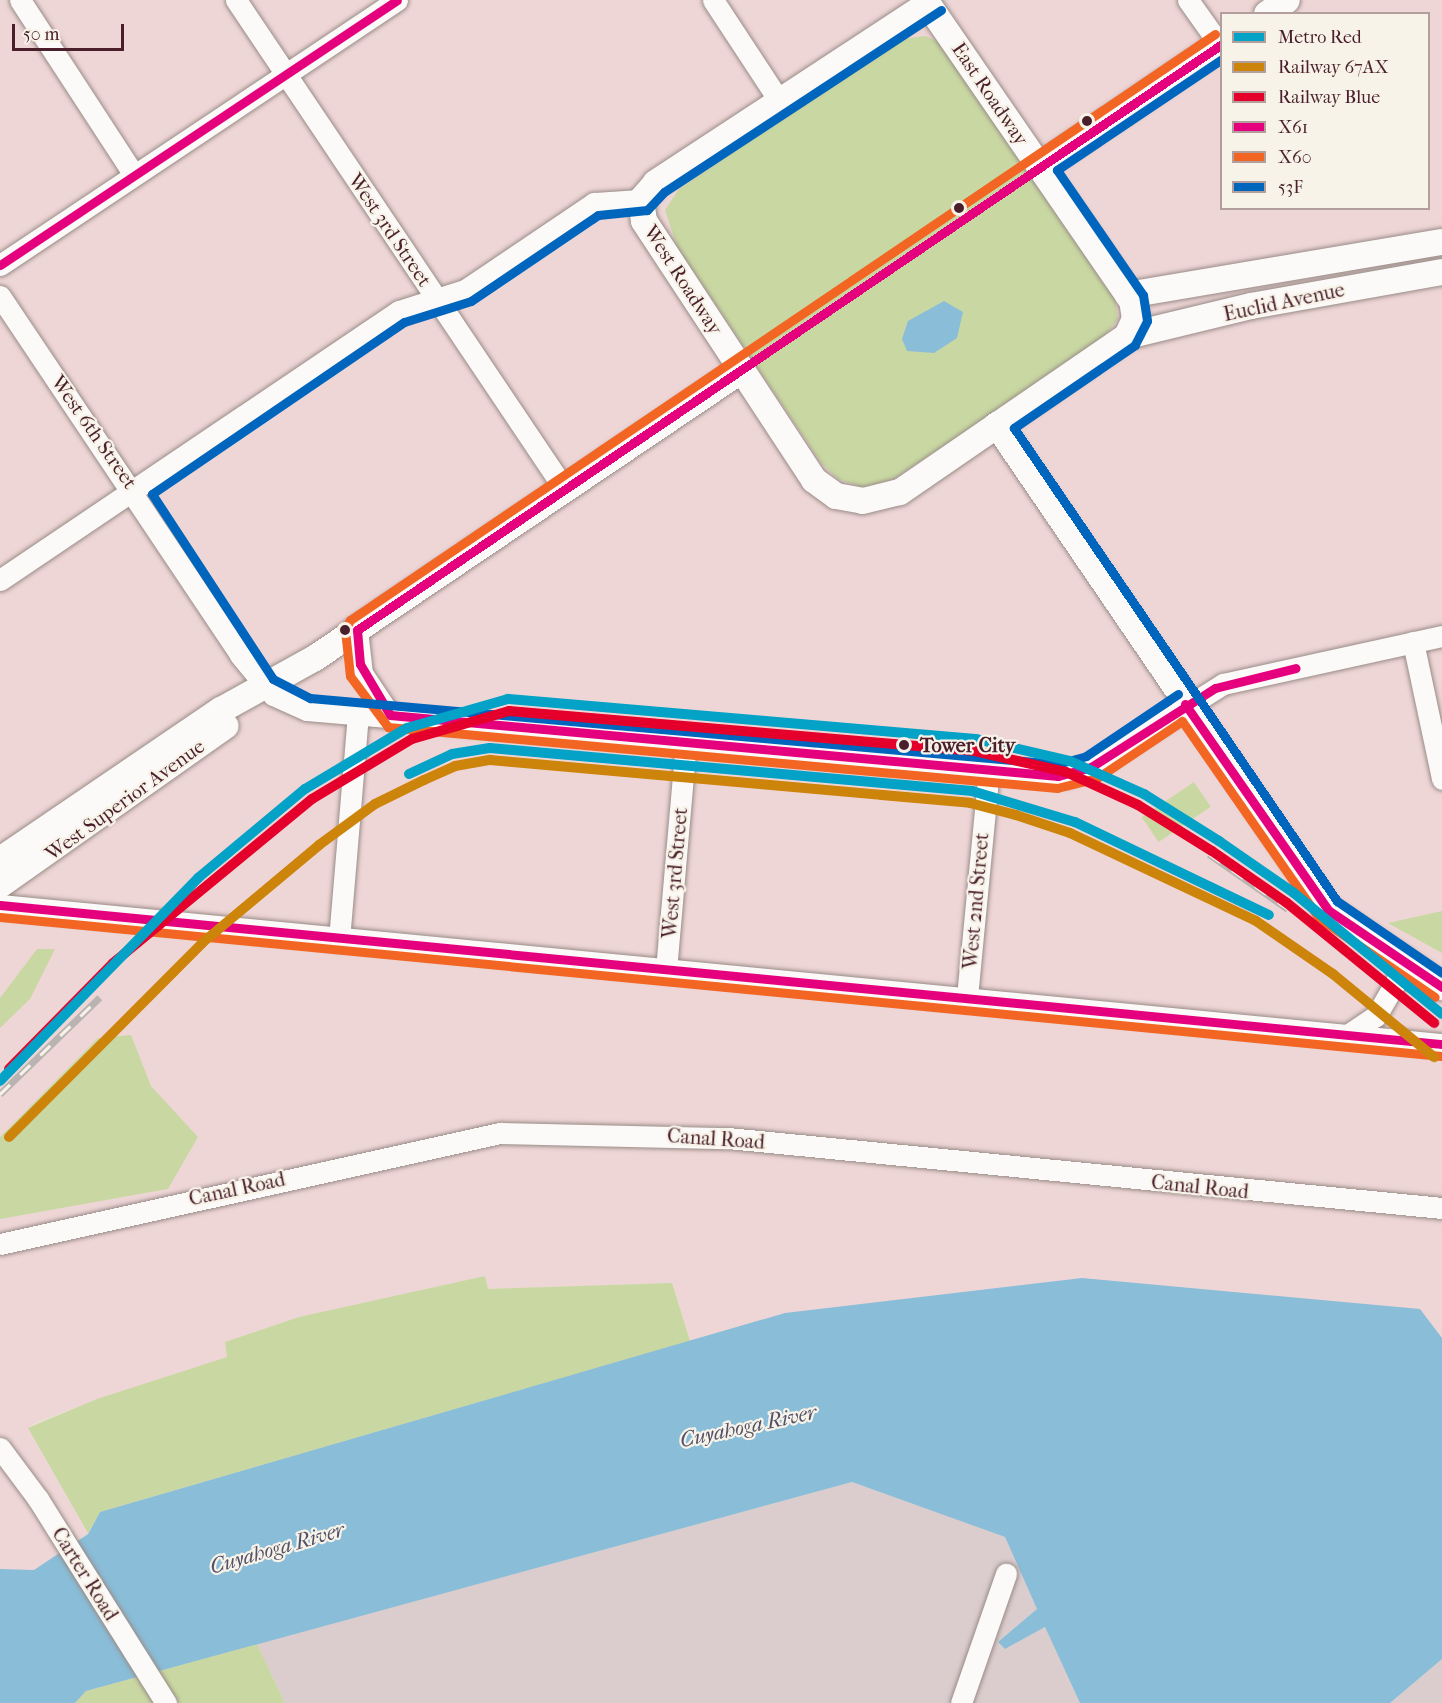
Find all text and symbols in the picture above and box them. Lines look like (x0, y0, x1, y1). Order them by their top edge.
scale bar (15, 12, 128, 50)
legend (1220, 12, 1430, 210)
text: 50 m (23, 24, 59, 45)
text: Metro Red (1278, 27, 1362, 48)
street label: East Roadway (947, 38, 1033, 150)
text: Railway 67AX (1278, 57, 1388, 78)
text: Railway Blue (1278, 87, 1380, 108)
unlabelled marker (1081, 115, 1093, 127)
text: X61 (1278, 117, 1308, 138)
text: X60 (1278, 147, 1312, 168)
street label: West 3rd Street (343, 169, 437, 291)
text: 53F (1278, 177, 1303, 198)
unlabelled marker (953, 202, 965, 214)
street label: West Roadway (639, 221, 727, 339)
street label: Euclid Avenue (1221, 277, 1347, 327)
street label: West 6th Street (46, 371, 142, 493)
unlabelled marker (339, 624, 351, 636)
place label: Tower City (920, 733, 1015, 757)
street label: West Superior Avenue (41, 734, 209, 866)
marker: Tower City (893, 734, 915, 756)
street label: West 3rd Street (657, 806, 693, 940)
street label: West 2nd Street (958, 832, 994, 970)
street label: Canal Road (666, 1124, 766, 1154)
street label: Canal Road (187, 1167, 287, 1211)
street label: Canal Road (1150, 1170, 1250, 1204)
water label: Cuyahoga River (678, 1399, 818, 1453)
water label: Cuyahoga River (207, 1517, 347, 1579)
street label: Carter Road (47, 1523, 123, 1625)

